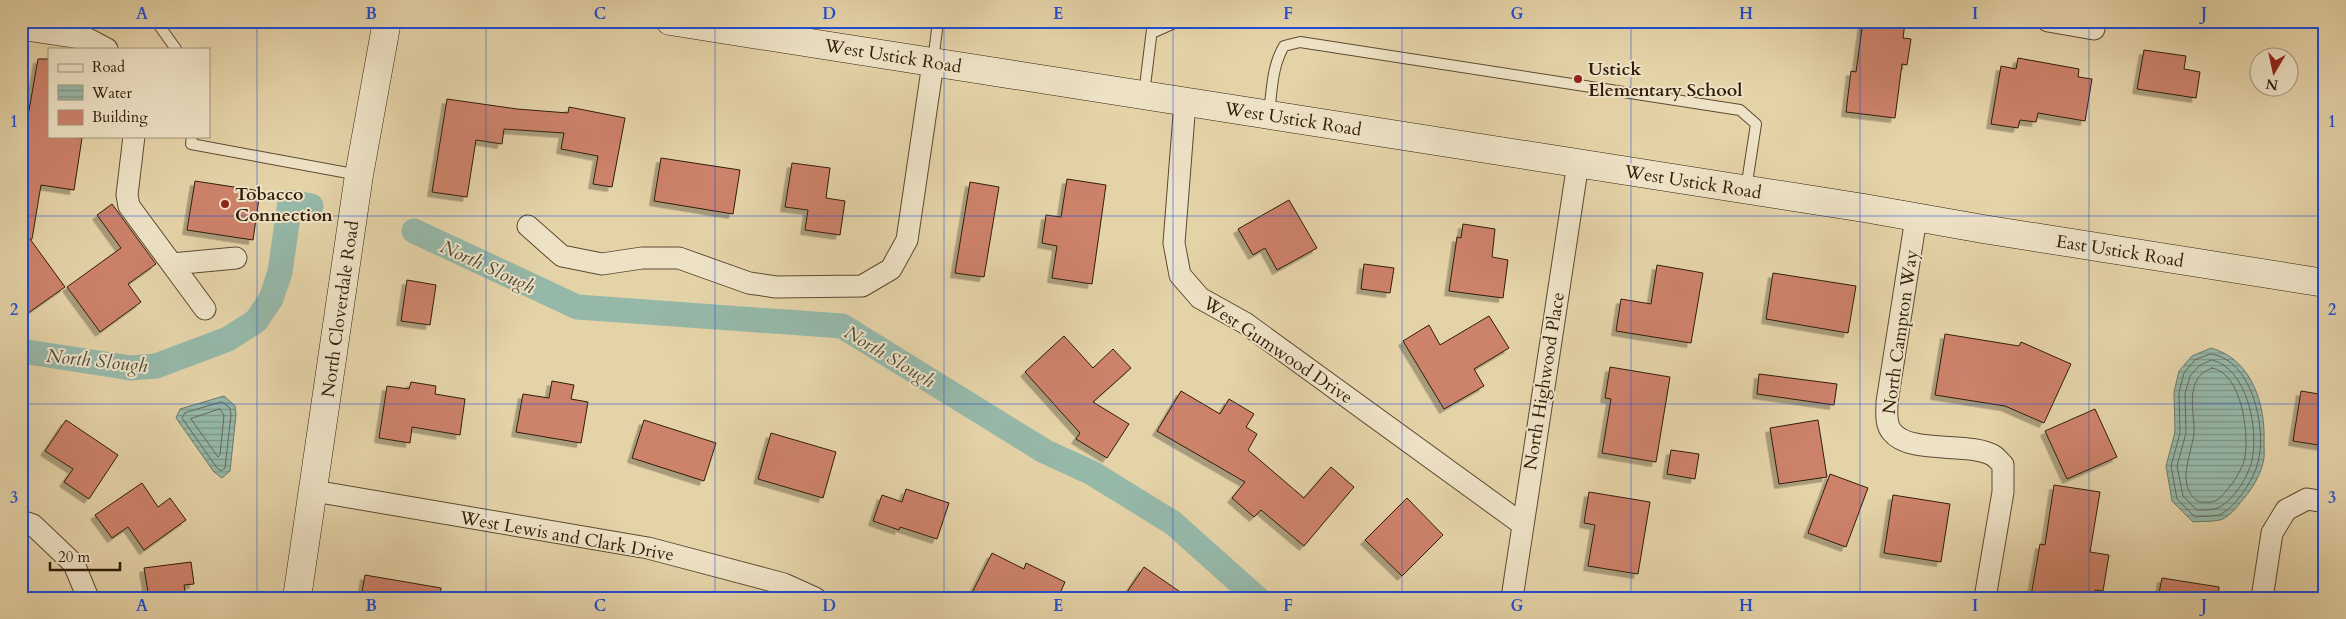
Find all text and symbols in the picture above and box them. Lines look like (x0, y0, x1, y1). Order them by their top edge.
text: A (136, 3, 148, 25)
text: B (365, 3, 377, 25)
text: C (594, 3, 606, 25)
text: D (822, 3, 836, 25)
text: E (1053, 3, 1063, 25)
text: F (1283, 3, 1293, 25)
text: G (1510, 3, 1524, 25)
text: H (1739, 3, 1753, 25)
text: I (1972, 3, 1978, 25)
text: J (2199, 3, 2207, 25)
street label: West Ustick Road (822, 33, 964, 80)
legend (48, 48, 210, 138)
north arrow (2248, 48, 2298, 98)
text: Road (92, 57, 125, 77)
place label: Ustick Elementary School (1588, 57, 1742, 103)
marker: Ustick Elementary School (1572, 73, 1584, 85)
text: N (2265, 74, 2280, 95)
text: Water (91, 83, 133, 103)
street label: West Ustick Road (1222, 96, 1364, 143)
text: Building (92, 107, 148, 127)
text: 1 (10, 111, 18, 133)
text: 1 (2328, 111, 2336, 133)
street label: West Ustick Road (1622, 159, 1764, 206)
place label: Tobacco Connection (235, 182, 333, 228)
marker: Tobacco Connection (219, 198, 231, 210)
street label: North Cloverdale Road (316, 219, 365, 399)
street label: East Ustick Road (2054, 229, 2186, 274)
water label: North Slough (436, 234, 539, 300)
street label: North Campton Way (1877, 248, 1924, 416)
street label: West Gumwood Drive (1197, 290, 1358, 410)
street label: North Highwood Place (1518, 290, 1571, 472)
text: 2 (10, 299, 18, 321)
text: 2 (2328, 299, 2336, 321)
water label: North Slough (839, 320, 940, 394)
water label: North Slough (45, 343, 149, 379)
text: 3 (10, 487, 18, 509)
text: 3 (2328, 487, 2336, 509)
street label: West Lewis and Clark Drive (457, 505, 676, 568)
scale bar (50, 539, 120, 571)
text: 20 m (58, 547, 90, 567)
text: A (136, 595, 148, 617)
text: B (365, 595, 377, 617)
text: C (594, 595, 606, 617)
text: D (822, 595, 836, 617)
text: E (1053, 595, 1063, 617)
text: F (1283, 595, 1293, 617)
text: G (1510, 595, 1524, 617)
text: H (1739, 595, 1753, 617)
text: I (1972, 595, 1978, 617)
text: J (2199, 595, 2207, 617)

